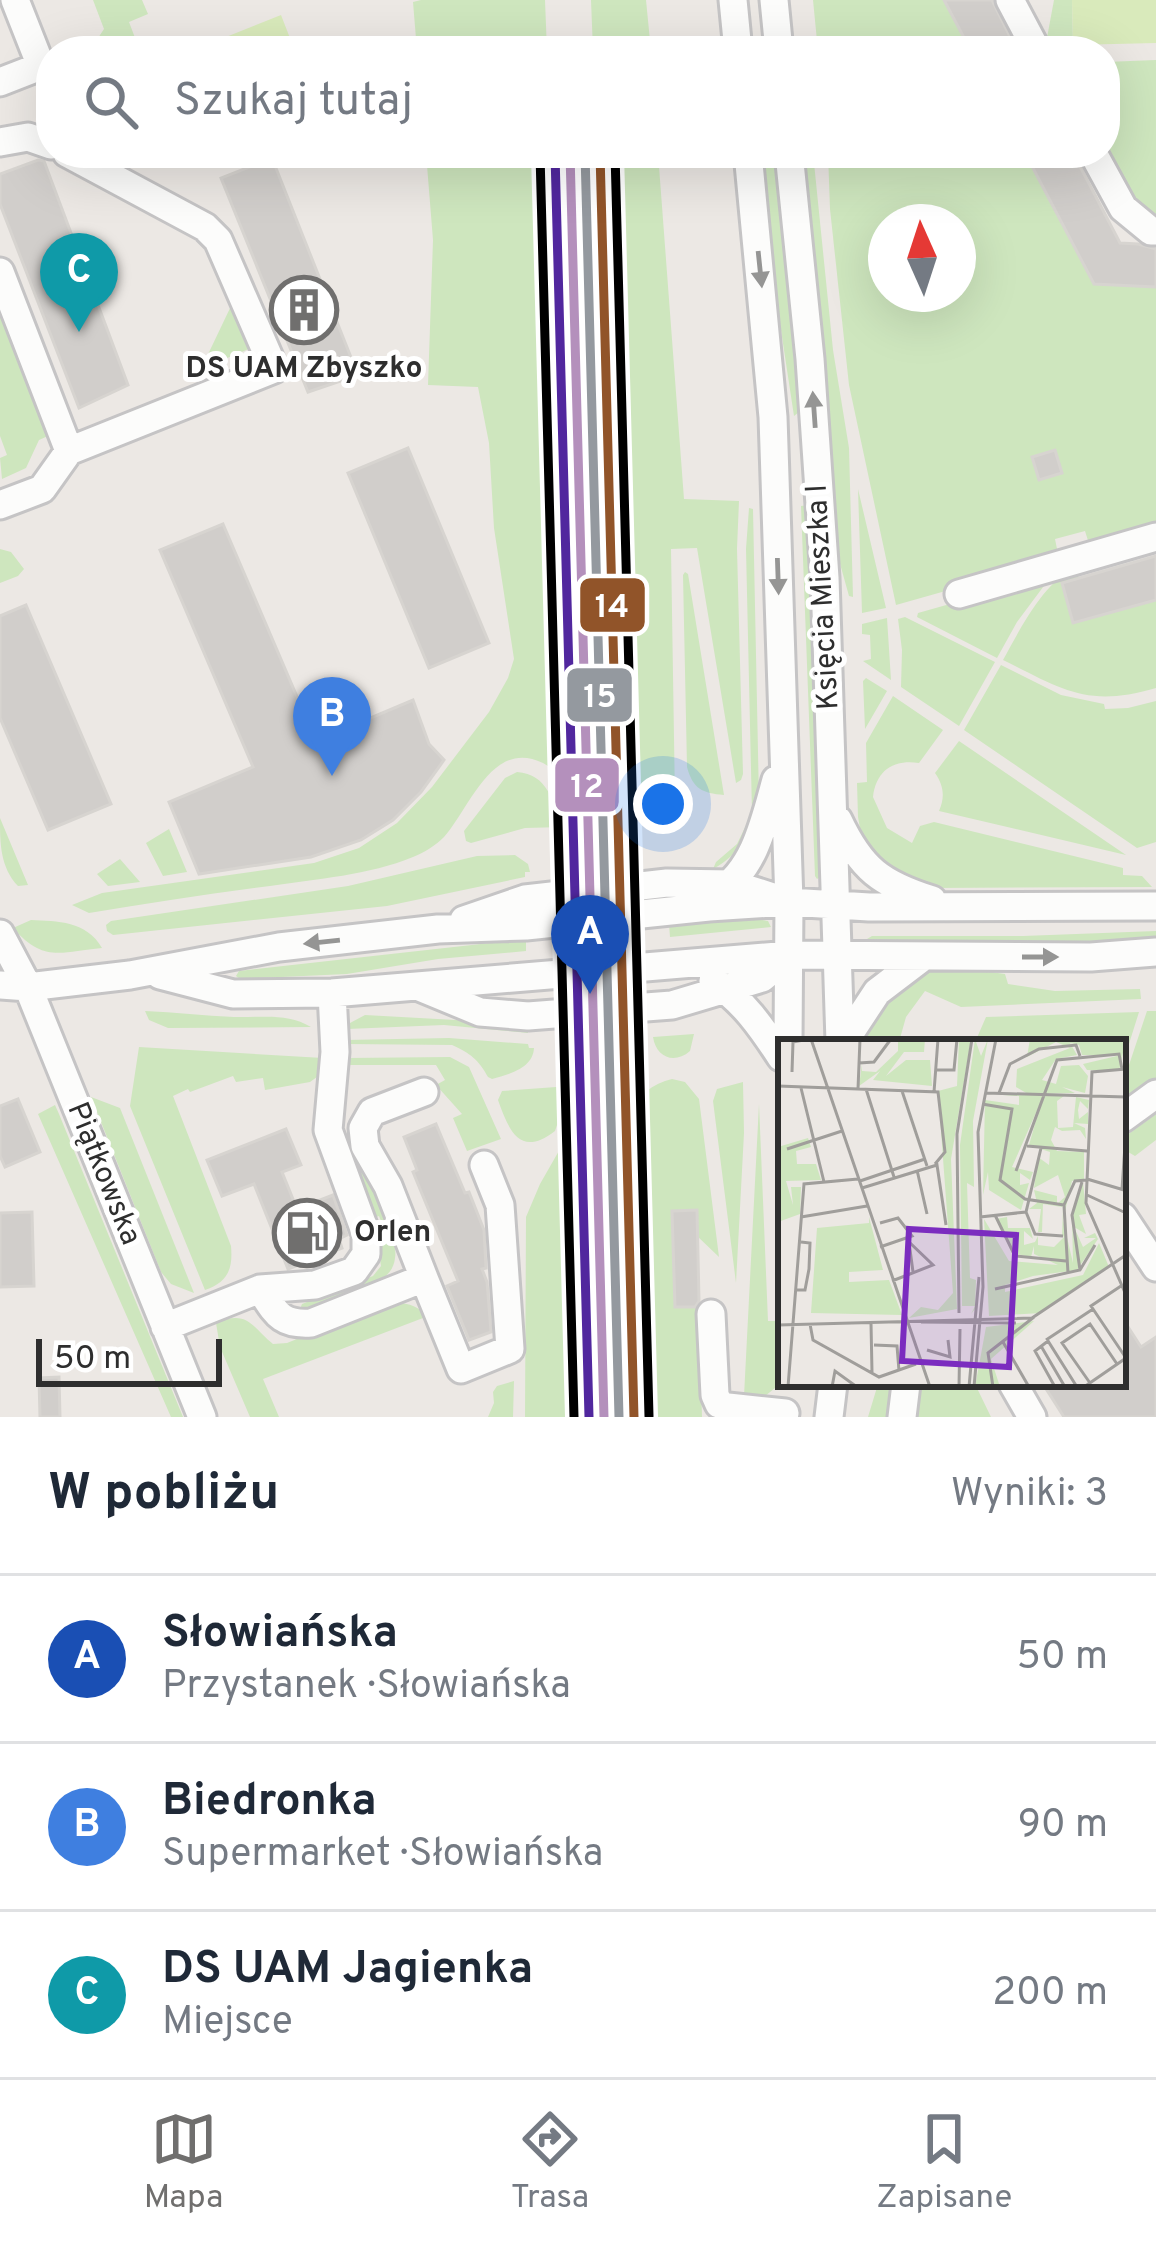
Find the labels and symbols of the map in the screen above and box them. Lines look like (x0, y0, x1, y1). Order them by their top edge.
north arrow (868, 204, 976, 312)
pin: C (40, 233, 118, 332)
one-way arrow (751, 251, 770, 289)
building icon: DS UAM Zbyszko (269, 275, 339, 345)
place label: DS UAM Zbyszko (186, 351, 422, 388)
one-way arrow (804, 391, 823, 428)
street label: Księcia Mieszka I (800, 483, 848, 711)
one-way arrow (769, 558, 788, 596)
line badge: 14 (578, 576, 647, 634)
text: 14 (595, 588, 629, 630)
line badge: 15 (565, 666, 634, 724)
pin: B (293, 677, 371, 776)
text: 15 (583, 678, 617, 720)
line badge: 12 (553, 756, 621, 814)
text: 12 (570, 768, 604, 810)
your location (633, 774, 693, 834)
pin: A (551, 895, 629, 994)
one-way arrow (303, 932, 340, 951)
one-way arrow (1022, 947, 1060, 967)
inset map (778, 1039, 1126, 1387)
street label: Piątkowska (58, 1097, 148, 1251)
fuel station icon: Orlen (272, 1198, 342, 1268)
place label: Orlen (354, 1215, 431, 1252)
scale bar (36, 1333, 222, 1386)

